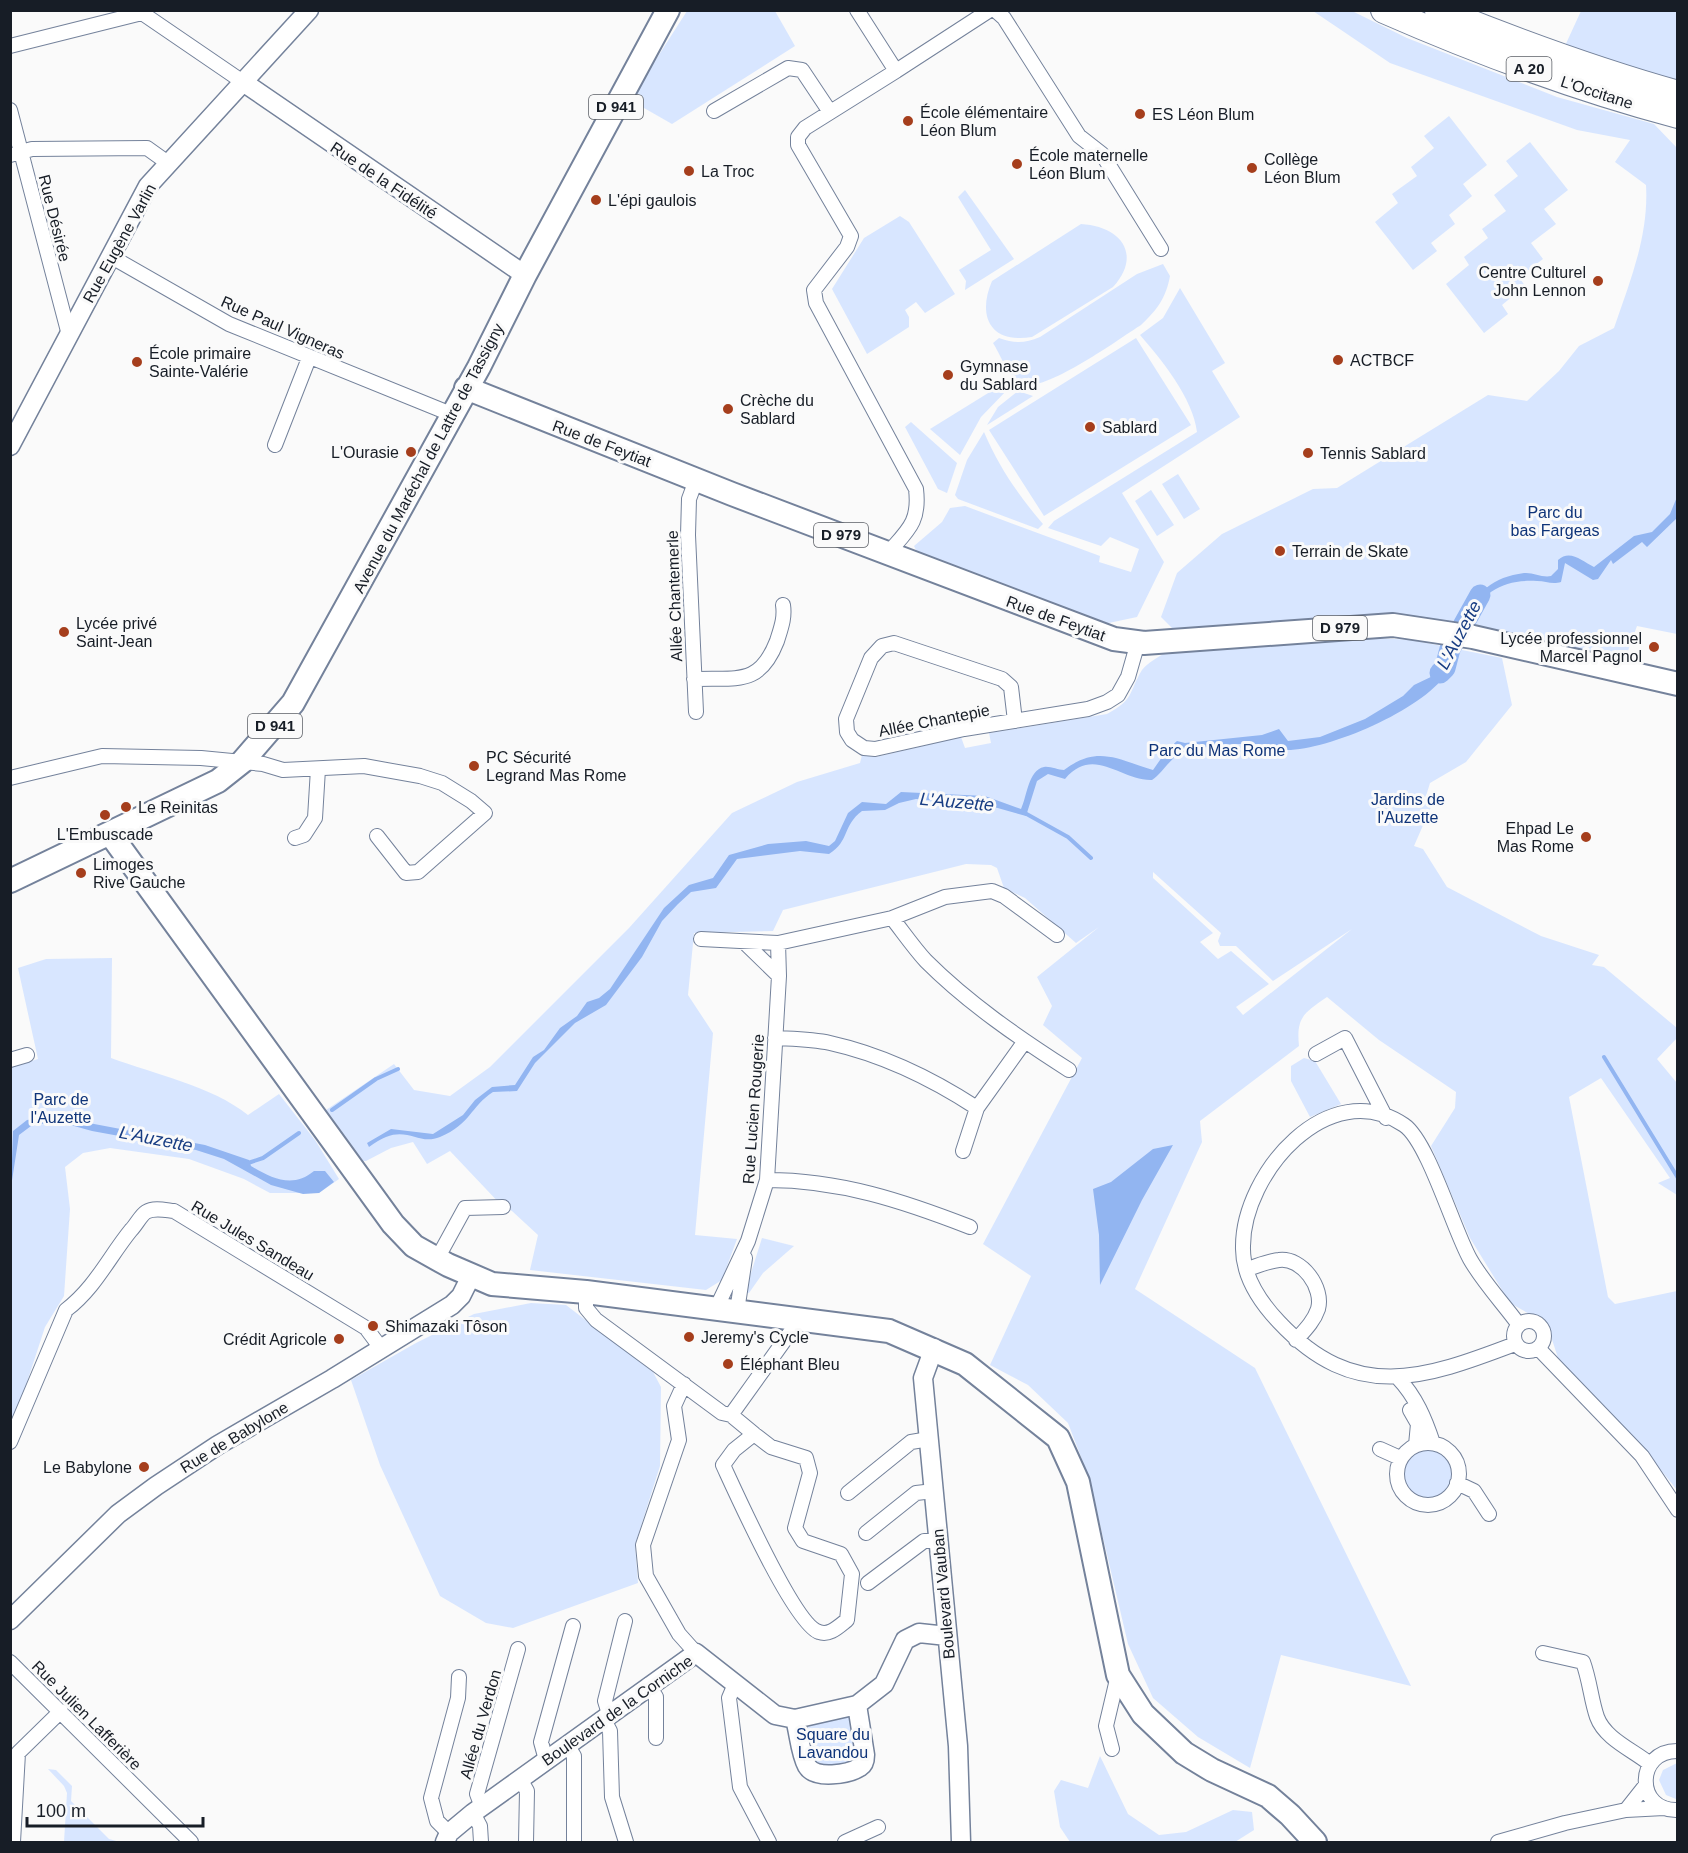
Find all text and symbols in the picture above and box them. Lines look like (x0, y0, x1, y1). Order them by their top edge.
road number: A 20 (1506, 57, 1552, 81)
street label: L'Occitane (1559, 73, 1635, 112)
road number: D 941 (589, 95, 643, 119)
place label: École élémentaire Léon Blum (920, 103, 1048, 139)
place label: ES Léon Blum (1152, 106, 1254, 123)
marker: ES Léon Blum (1133, 107, 1147, 121)
marker: École élémentaire Léon Blum (901, 114, 915, 128)
street label: Rue de la Fidélité (327, 139, 440, 222)
place label: École maternelle Léon Blum (1029, 146, 1148, 182)
place label: Collège Léon Blum (1264, 151, 1341, 186)
marker: École maternelle Léon Blum (1010, 157, 1024, 171)
marker: Collège Léon Blum (1245, 161, 1259, 175)
place label: La Troc (701, 163, 754, 180)
marker: La Troc (682, 164, 696, 178)
street label: Rue Désirée (36, 173, 74, 263)
street label: Rue Eugène Varlin (80, 181, 159, 306)
place label: L'épi gaulois (608, 192, 696, 209)
marker: L'épi gaulois (589, 193, 603, 207)
place label: Centre Culturel John Lennon (1478, 264, 1586, 299)
marker: Centre Culturel John Lennon (1591, 274, 1605, 288)
street label: Rue Paul Vigneras (219, 293, 347, 362)
street label: Avenue du Maréchal de Lattre de Tassigny (350, 321, 507, 596)
place label: École primaire Sainte-Valérie (149, 344, 251, 380)
place label: ACTBCF (1350, 352, 1414, 369)
marker: ACTBCF (1331, 353, 1345, 367)
marker: École primaire Sainte-Valérie (130, 355, 144, 369)
place label: Gymnase du Sablard (960, 358, 1037, 393)
marker: Gymnase du Sablard (941, 368, 955, 382)
place label: Crèche du Sablard (740, 392, 814, 427)
marker: Crèche du Sablard (721, 402, 735, 416)
street label: Rue de Feytiat (550, 417, 654, 470)
place label: Sablard (1102, 419, 1157, 436)
marker: Sablard (1083, 420, 1097, 434)
place label: L'Ourasie (331, 444, 399, 461)
marker: L'Ourasie (404, 445, 418, 459)
place label: Tennis Sablard (1320, 445, 1426, 462)
marker: Tennis Sablard (1301, 446, 1315, 460)
park label: Parc du bas Fargeas (1511, 504, 1599, 539)
road number: D 979 (814, 523, 868, 547)
street label: Allée Chantemerle (664, 530, 685, 662)
place label: Terrain de Skate (1292, 543, 1409, 560)
marker: Terrain de Skate (1273, 544, 1287, 558)
street label: Rue de Feytiat (1004, 593, 1108, 644)
water label: L'Auzette (1433, 597, 1485, 673)
place label: Lycée privé Saint-Jean (76, 615, 157, 650)
road number: D 979 (1313, 616, 1367, 640)
marker: Lycée privé Saint-Jean (57, 625, 71, 639)
place label: Lycée professionnel Marcel Pagnol (1500, 630, 1642, 665)
marker: Lycée professionnel Marcel Pagnol (1647, 640, 1661, 654)
street label: Allée Chantepie (877, 701, 991, 740)
road number: D 941 (248, 714, 302, 738)
park label: Parc du Mas Rome (1149, 742, 1286, 759)
place label: PC Sécurité Legrand Mas Rome (486, 749, 627, 784)
marker: PC Sécurité Legrand Mas Rome (467, 759, 481, 773)
water label: L'Auzette (919, 789, 995, 815)
park label: Jardins de l'Auzette (1371, 791, 1445, 826)
place label: Le Reinitas (138, 799, 218, 816)
marker: Le Reinitas (119, 800, 133, 814)
marker: L'Embuscade (98, 808, 112, 822)
place label: Ehpad Le Mas Rome (1497, 820, 1574, 855)
place label: L'Embuscade (57, 826, 153, 843)
marker: Ehpad Le Mas Rome (1579, 830, 1593, 844)
place label: Limoges Rive Gauche (93, 856, 186, 891)
marker: Limoges Rive Gauche (74, 866, 88, 880)
street label: Rue Lucien Rougerie (740, 1033, 767, 1185)
park label: Parc de l'Auzette (31, 1091, 92, 1126)
water label: L'Auzette (118, 1122, 194, 1156)
street label: Rue Jules Sandeau (189, 1197, 317, 1284)
place label: Shimazaki Tôson (385, 1318, 507, 1335)
marker: Shimazaki Tôson (366, 1319, 380, 1333)
place label: Jeremy's Cycle (701, 1329, 809, 1346)
marker: Jeremy's Cycle (682, 1330, 696, 1344)
place label: Crédit Agricole (223, 1331, 327, 1348)
marker: Crédit Agricole (332, 1332, 346, 1346)
place label: Éléphant Bleu (740, 1355, 840, 1373)
marker: Éléphant Bleu (721, 1357, 735, 1371)
street label: Rue de Babylone (177, 1398, 291, 1476)
place label: Le Babylone (43, 1459, 132, 1476)
marker: Le Babylone (137, 1460, 151, 1474)
street label: Boulevard Vauban (929, 1528, 958, 1660)
street label: Boulevard de la Corniche (539, 1652, 696, 1769)
street label: Rue Julien Lafferière (29, 1657, 145, 1774)
street label: Allée du Verdon (457, 1667, 504, 1781)
park label: Square du Lavandou (796, 1726, 870, 1761)
scale bar (27, 1790, 202, 1828)
text: 100 m (36, 1801, 86, 1821)

